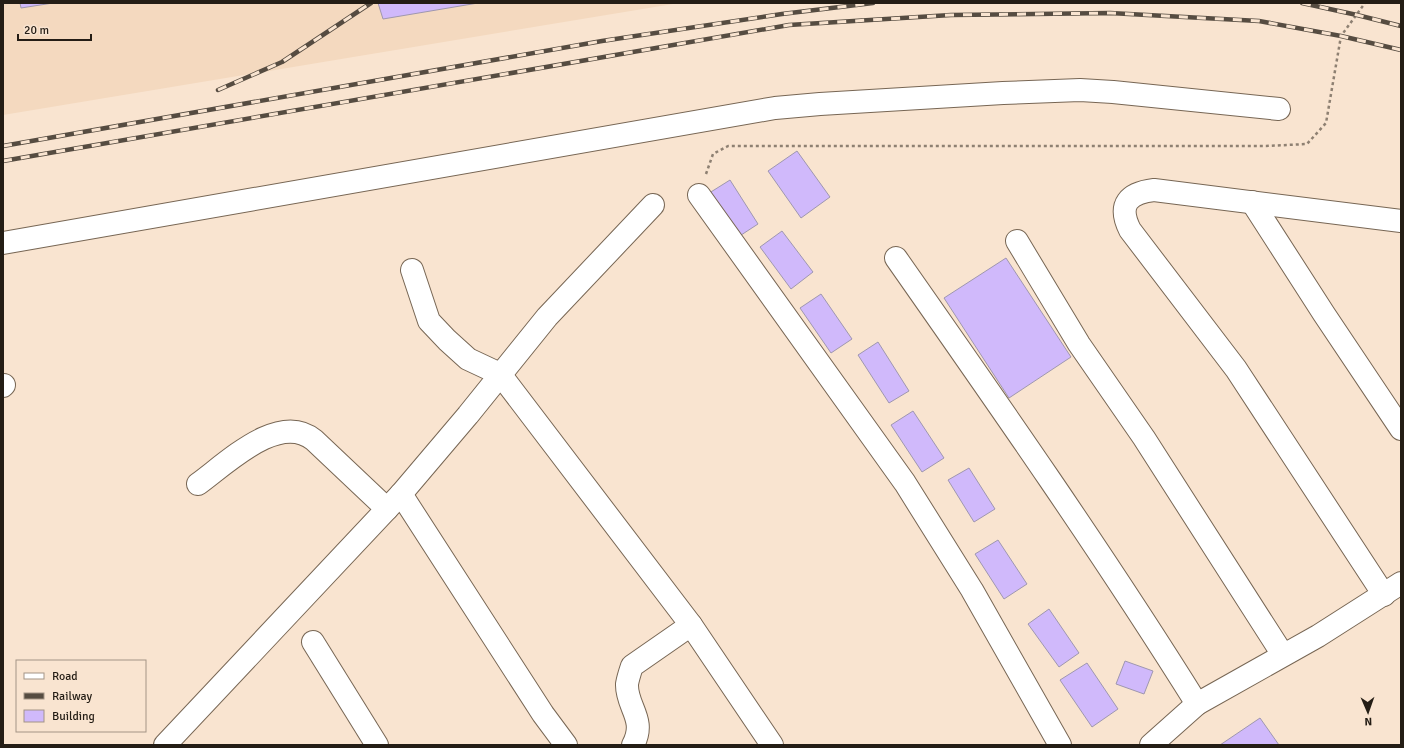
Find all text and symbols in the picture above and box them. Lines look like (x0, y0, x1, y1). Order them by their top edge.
scale bar (18, 16, 91, 42)
text: 20 m (24, 23, 49, 38)
legend (16, 660, 146, 732)
text: Road (52, 669, 78, 684)
text: Railway (52, 689, 92, 704)
north arrow (1348, 692, 1388, 732)
text: Building (52, 709, 95, 724)
text: N (1364, 715, 1372, 728)

